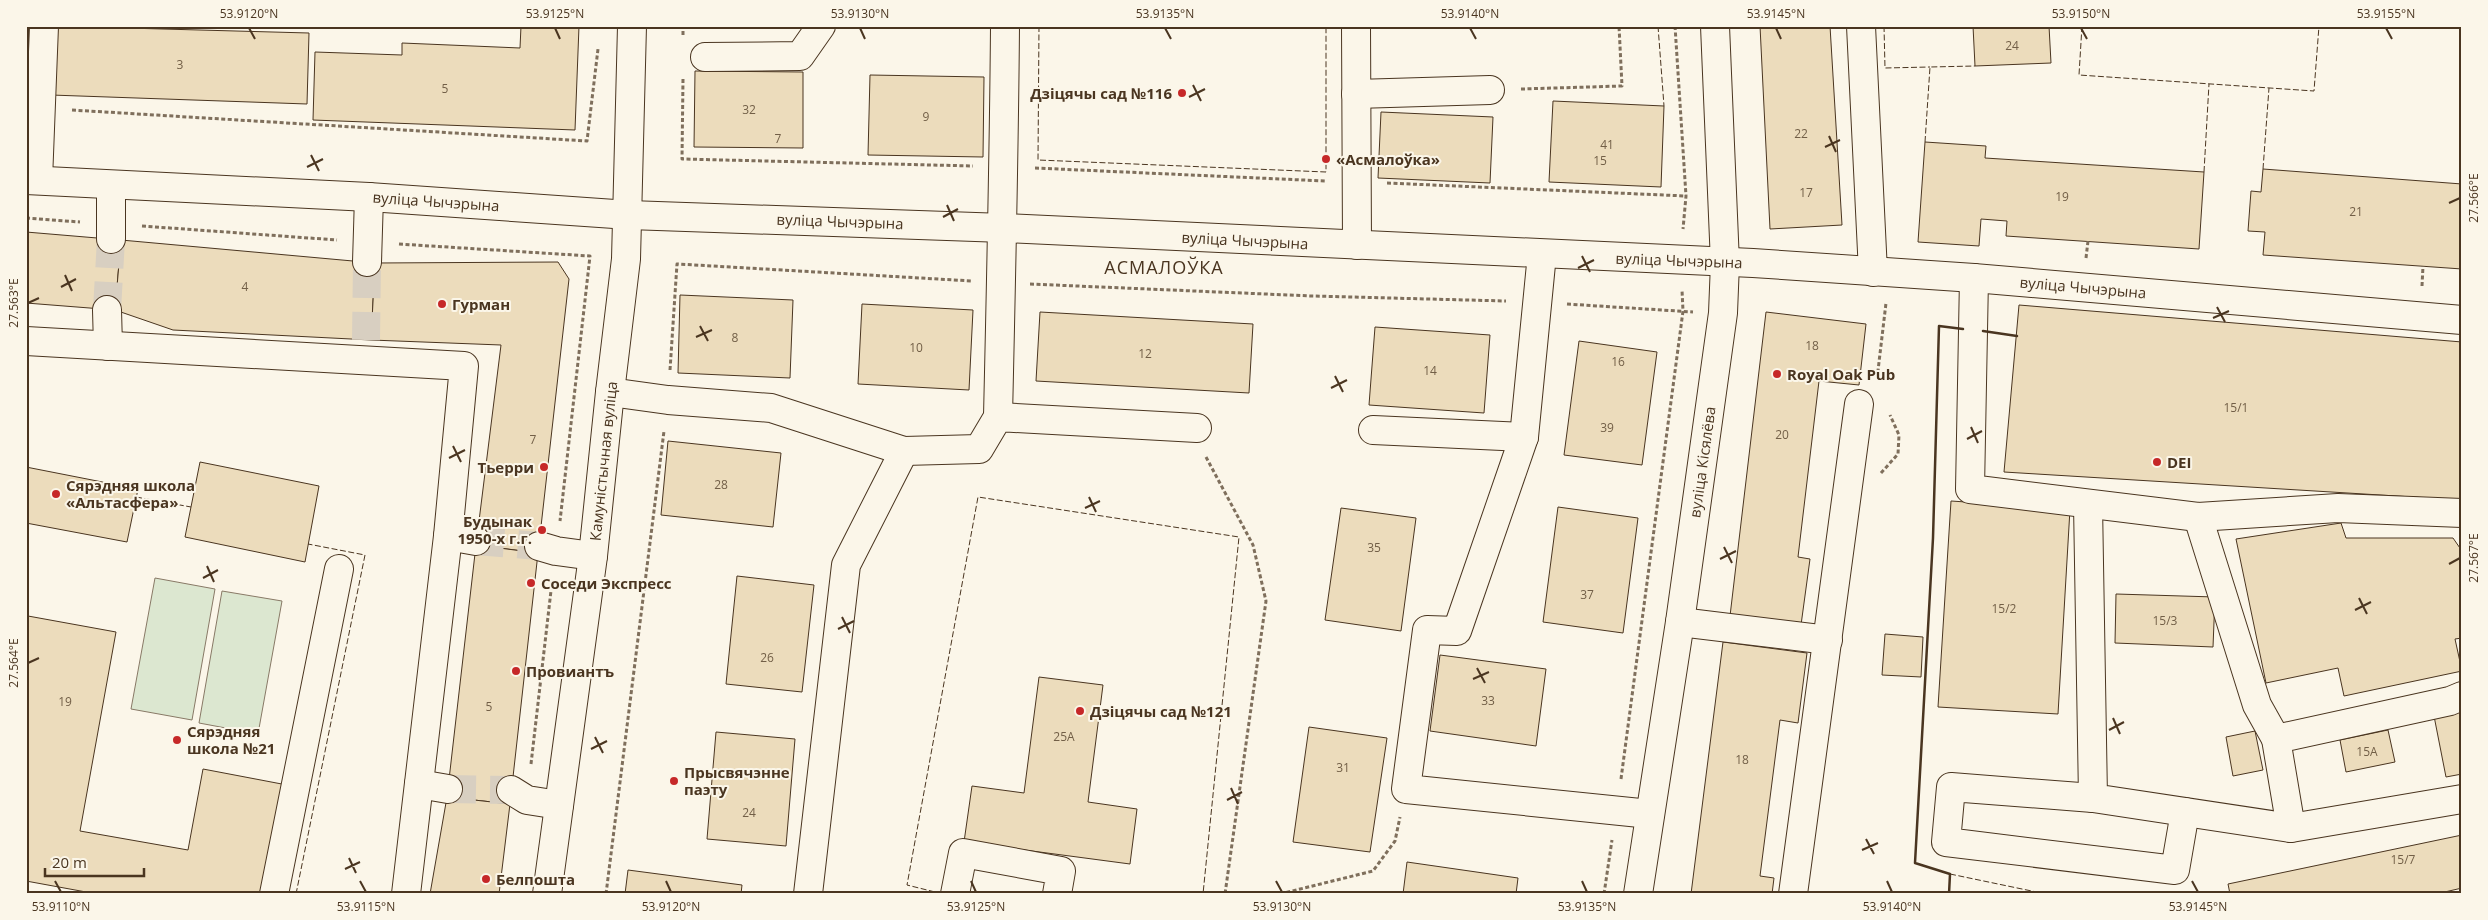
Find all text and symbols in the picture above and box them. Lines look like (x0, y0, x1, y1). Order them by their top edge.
text: 53.9120°N (220, 5, 278, 22)
text: 53.9125°N (526, 5, 584, 22)
text: 53.9130°N (831, 5, 889, 22)
text: 53.9135°N (1136, 5, 1194, 22)
text: 53.9140°N (1441, 5, 1499, 22)
text: 53.9145°N (1747, 5, 1805, 22)
text: 53.9150°N (2052, 5, 2110, 22)
text: 53.9155°N (2357, 5, 2415, 22)
house number: 24 (2005, 37, 2019, 54)
house number: 3 (177, 56, 184, 73)
house number: 5 (442, 80, 449, 97)
place label: Дзіцячы сад №116 (1030, 83, 1172, 103)
marker: Дзіцячы сад №116 (1176, 87, 1188, 99)
house number: 32 (742, 101, 756, 118)
house number: 9 (923, 108, 930, 125)
house number: 22 (1794, 125, 1808, 142)
house number: 7 (775, 130, 782, 147)
house number: 41 (1600, 136, 1614, 153)
place label: «Асмалоўка» (1336, 149, 1440, 169)
house number: 15 (1593, 152, 1607, 169)
marker: «Асмалоўка» (1320, 153, 1332, 165)
text: 27.566°E (2465, 173, 2482, 223)
house number: 17 (1799, 184, 1813, 201)
street label: вуліца Чычэрына (372, 187, 500, 215)
house number: 19 (2055, 188, 2069, 205)
house number: 21 (2349, 203, 2363, 220)
street label: вуліца Чычэрына (776, 209, 904, 233)
street label: вуліца Чычэрына (1181, 227, 1309, 253)
street label: вуліца Чычэрына (1615, 248, 1743, 272)
district label: АСМАЛОЎКА (1104, 255, 1224, 279)
street label: вуліца Чычэрына (2019, 272, 2147, 302)
text: 27.563°E (5, 278, 22, 328)
house number: 4 (242, 278, 249, 295)
place label: Гурман (452, 294, 510, 314)
marker: Гурман (436, 298, 448, 310)
house number: 8 (732, 329, 739, 346)
house number: 18 (1805, 337, 1819, 354)
house number: 10 (909, 339, 923, 356)
house number: 12 (1138, 345, 1152, 362)
house number: 16 (1611, 353, 1625, 370)
house number: 14 (1423, 362, 1437, 379)
place label: Royal Oak Pub (1787, 364, 1895, 384)
marker: Royal Oak Pub (1771, 368, 1783, 380)
street label: Камуністычная вуліца (585, 380, 621, 542)
house number: 15/1 (2224, 399, 2248, 416)
street label: вуліца Кісялёва (1684, 405, 1720, 519)
house number: 39 (1600, 419, 1614, 436)
house number: 20 (1775, 426, 1789, 443)
house number: 7 (530, 431, 537, 448)
place label: DEI (2167, 452, 2191, 472)
marker: DEI (2151, 456, 2163, 468)
place label: Тьерри (477, 457, 534, 477)
marker: Тьерри (538, 461, 550, 473)
place label: Сярэдняя школа «Альтасфера» (66, 475, 195, 512)
house number: 28 (714, 476, 728, 493)
marker: Сярэдняя школа «Альтасфера» (50, 488, 62, 500)
place label: Будынак 1950-х г.г. (457, 511, 533, 548)
marker: Будынак 1950-х г.г. (536, 524, 548, 536)
text: 27.567°E (2465, 533, 2482, 583)
house number: 35 (1367, 539, 1381, 556)
place label: Соседи Экспресс (541, 573, 672, 593)
marker: Соседи Экспресс (525, 577, 537, 589)
house number: 37 (1580, 586, 1594, 603)
house number: 15/2 (1992, 600, 2017, 617)
house number: 15/3 (2153, 612, 2178, 629)
text: 27.564°E (5, 638, 22, 688)
house number: 26 (760, 649, 774, 666)
place label: Провиантъ (526, 661, 614, 681)
marker: Провиантъ (510, 665, 522, 677)
house number: 33 (1481, 692, 1495, 709)
house number: 19 (58, 693, 72, 710)
house number: 5 (486, 698, 493, 715)
place label: Дзіцячы сад №121 (1090, 701, 1232, 721)
marker: Дзіцячы сад №121 (1074, 705, 1086, 717)
place label: Сярэдняя школа №21 (187, 721, 275, 758)
house number: 25А (1053, 728, 1075, 745)
marker: Сярэдняя школа №21 (171, 734, 183, 746)
house number: 15А (2356, 743, 2378, 760)
house number: 18 (1735, 751, 1749, 768)
house number: 31 (1336, 759, 1350, 776)
place label: Прысвячэнне паэту (684, 762, 790, 799)
marker: Прысвячэнне паэту (668, 775, 680, 787)
house number: 24 (742, 804, 756, 821)
scale bar (45, 845, 144, 877)
house number: 15/7 (2391, 851, 2416, 868)
text: 20 m (52, 852, 87, 872)
place label: Белпошта (496, 869, 575, 889)
marker: Белпошта (480, 873, 492, 885)
text: 53.9110°N (32, 898, 90, 915)
text: 53.9115°N (337, 898, 395, 915)
text: 53.9120°N (642, 898, 700, 915)
text: 53.9125°N (947, 898, 1005, 915)
text: 53.9130°N (1253, 898, 1311, 915)
text: 53.9135°N (1558, 898, 1616, 915)
text: 53.9140°N (1863, 898, 1921, 915)
text: 53.9145°N (2169, 898, 2227, 915)

